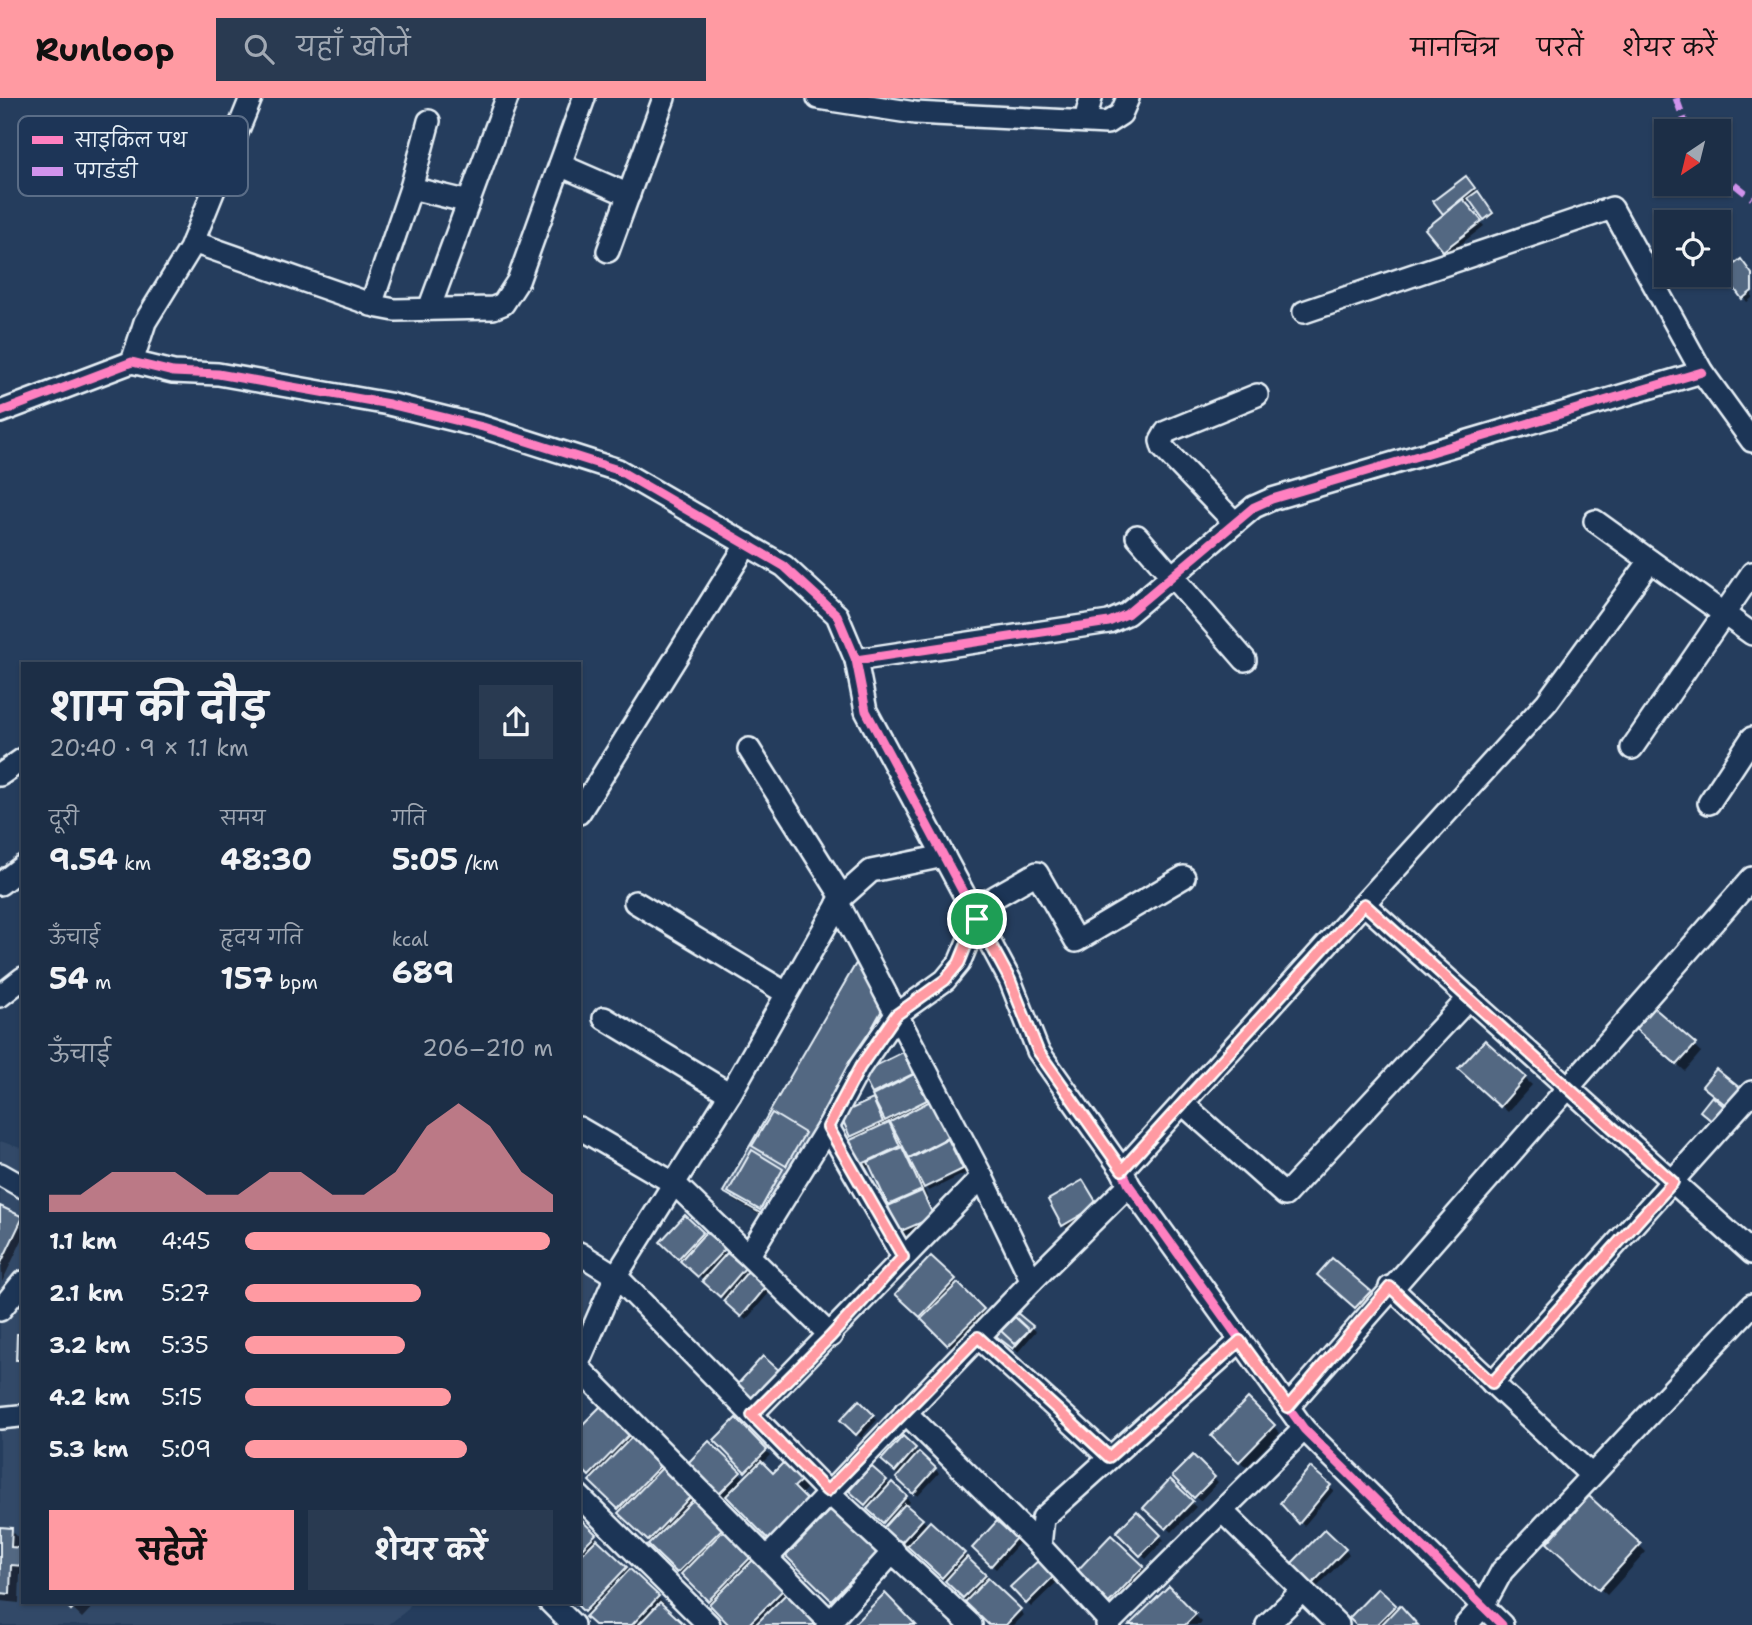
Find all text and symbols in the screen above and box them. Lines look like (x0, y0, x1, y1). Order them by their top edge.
search box (216, 18, 706, 81)
text: Runloop (35, 27, 174, 72)
text: यहाँ खोजें (296, 29, 410, 64)
icon: search (240, 30, 278, 68)
text: मानचित्र (1410, 32, 1498, 64)
text: परतें (1536, 32, 1584, 64)
text: शेयर करें (1622, 32, 1717, 64)
legend (18, 116, 248, 196)
north arrow (1654, 119, 1731, 196)
map controls (1654, 119, 1731, 287)
text: साइकिल पथ (74, 125, 189, 153)
text: पगडंडी (74, 156, 139, 184)
button: locate (1654, 210, 1731, 287)
text: शाम की दौड़ (49, 681, 268, 732)
button: share (479, 685, 553, 759)
text: 20:40 · 9 × 1.1 km (49, 733, 249, 763)
text: दूरी (49, 806, 79, 831)
text: समय (220, 806, 266, 831)
text: गति (392, 806, 426, 831)
text: 9.54 (49, 839, 118, 880)
text: 48:30 (220, 839, 312, 880)
text: 5:05 (392, 839, 458, 880)
text: km (118, 851, 151, 876)
text: /km (458, 851, 499, 876)
pin (947, 889, 1007, 949)
icon: arrive (958, 900, 996, 938)
text: ऊँचाई (49, 925, 100, 950)
text: हृदय गति (220, 925, 303, 950)
text: kcal (392, 927, 429, 952)
text: 689 (392, 952, 454, 993)
text: 54 (49, 958, 89, 999)
text: 157 (220, 958, 273, 999)
text: m (89, 970, 111, 995)
text: bpm (273, 970, 318, 995)
text: 206–210 m (422, 1033, 553, 1063)
text: ऊँचाई (49, 1039, 111, 1069)
text: 1.1 km (49, 1226, 117, 1256)
text: 4:45 (161, 1226, 211, 1256)
text: 2.1 km (49, 1278, 123, 1308)
text: 5:27 (161, 1278, 210, 1308)
text: 3.2 km (49, 1330, 131, 1360)
text: 5:35 (161, 1330, 209, 1360)
text: 4.2 km (49, 1382, 130, 1412)
text: 5:15 (161, 1382, 202, 1412)
text: 5.3 km (49, 1434, 129, 1464)
text: 5:09 (161, 1434, 211, 1464)
button: सहेजें (49, 1510, 294, 1590)
button: शेयर करें (308, 1510, 553, 1590)

